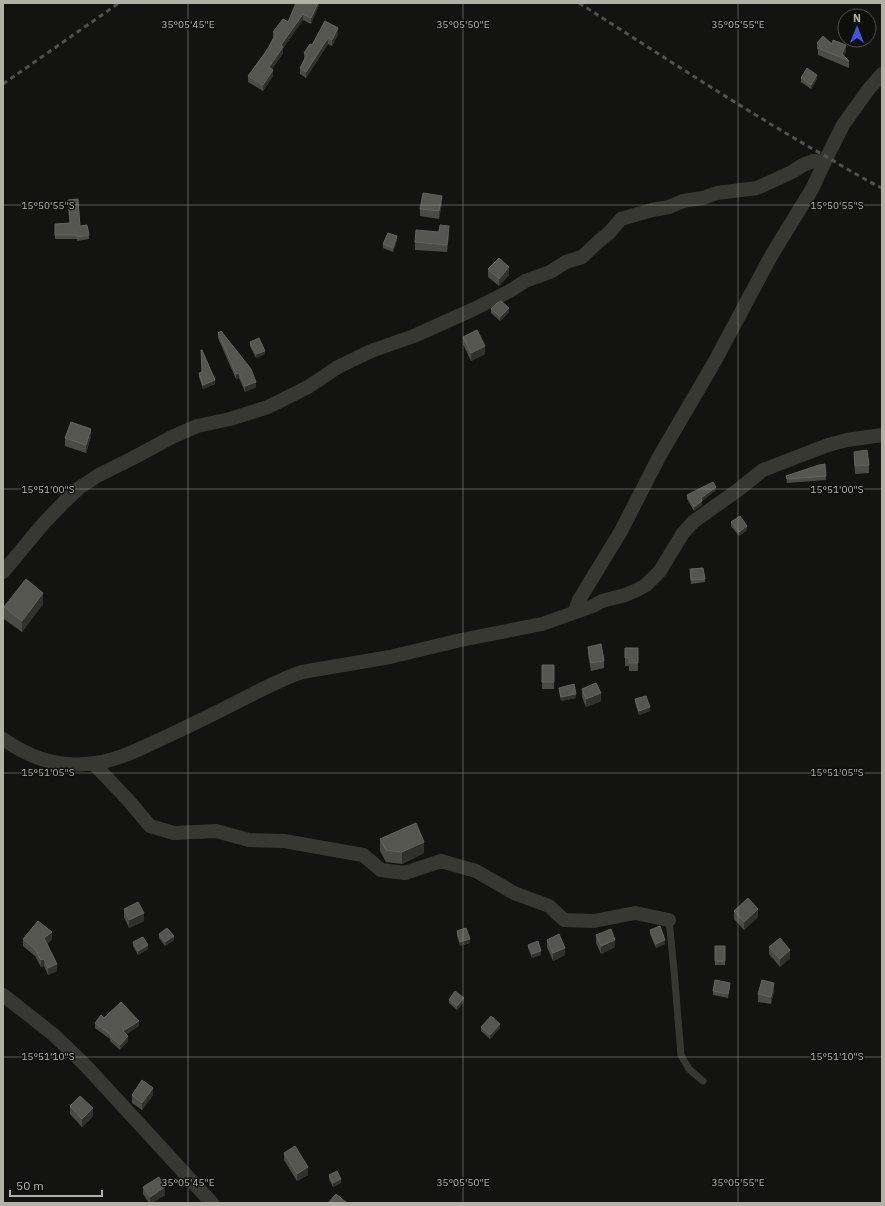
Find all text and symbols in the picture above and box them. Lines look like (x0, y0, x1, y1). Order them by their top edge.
north arrow (837, 8, 877, 48)
text: N (853, 11, 861, 25)
text: 35°05'45"E (161, 18, 215, 31)
text: 35°05'50"E (436, 18, 490, 31)
text: 35°05'55"E (711, 18, 765, 31)
text: 15°50'55"S (21, 199, 75, 212)
text: 15°50'55"S (810, 199, 864, 212)
text: 15°51'00"S (21, 483, 75, 496)
text: 15°51'00"S (810, 483, 864, 496)
text: 15°51'05"S (21, 766, 75, 779)
text: 15°51'05"S (810, 766, 864, 779)
text: 15°51'10"S (21, 1050, 75, 1063)
text: 15°51'10"S (810, 1050, 864, 1063)
scale bar (10, 1172, 102, 1198)
text: 35°05'45"E (161, 1176, 215, 1189)
text: 35°05'50"E (436, 1176, 490, 1189)
text: 35°05'55"E (711, 1176, 765, 1189)
text: 50 m (16, 1178, 44, 1193)

